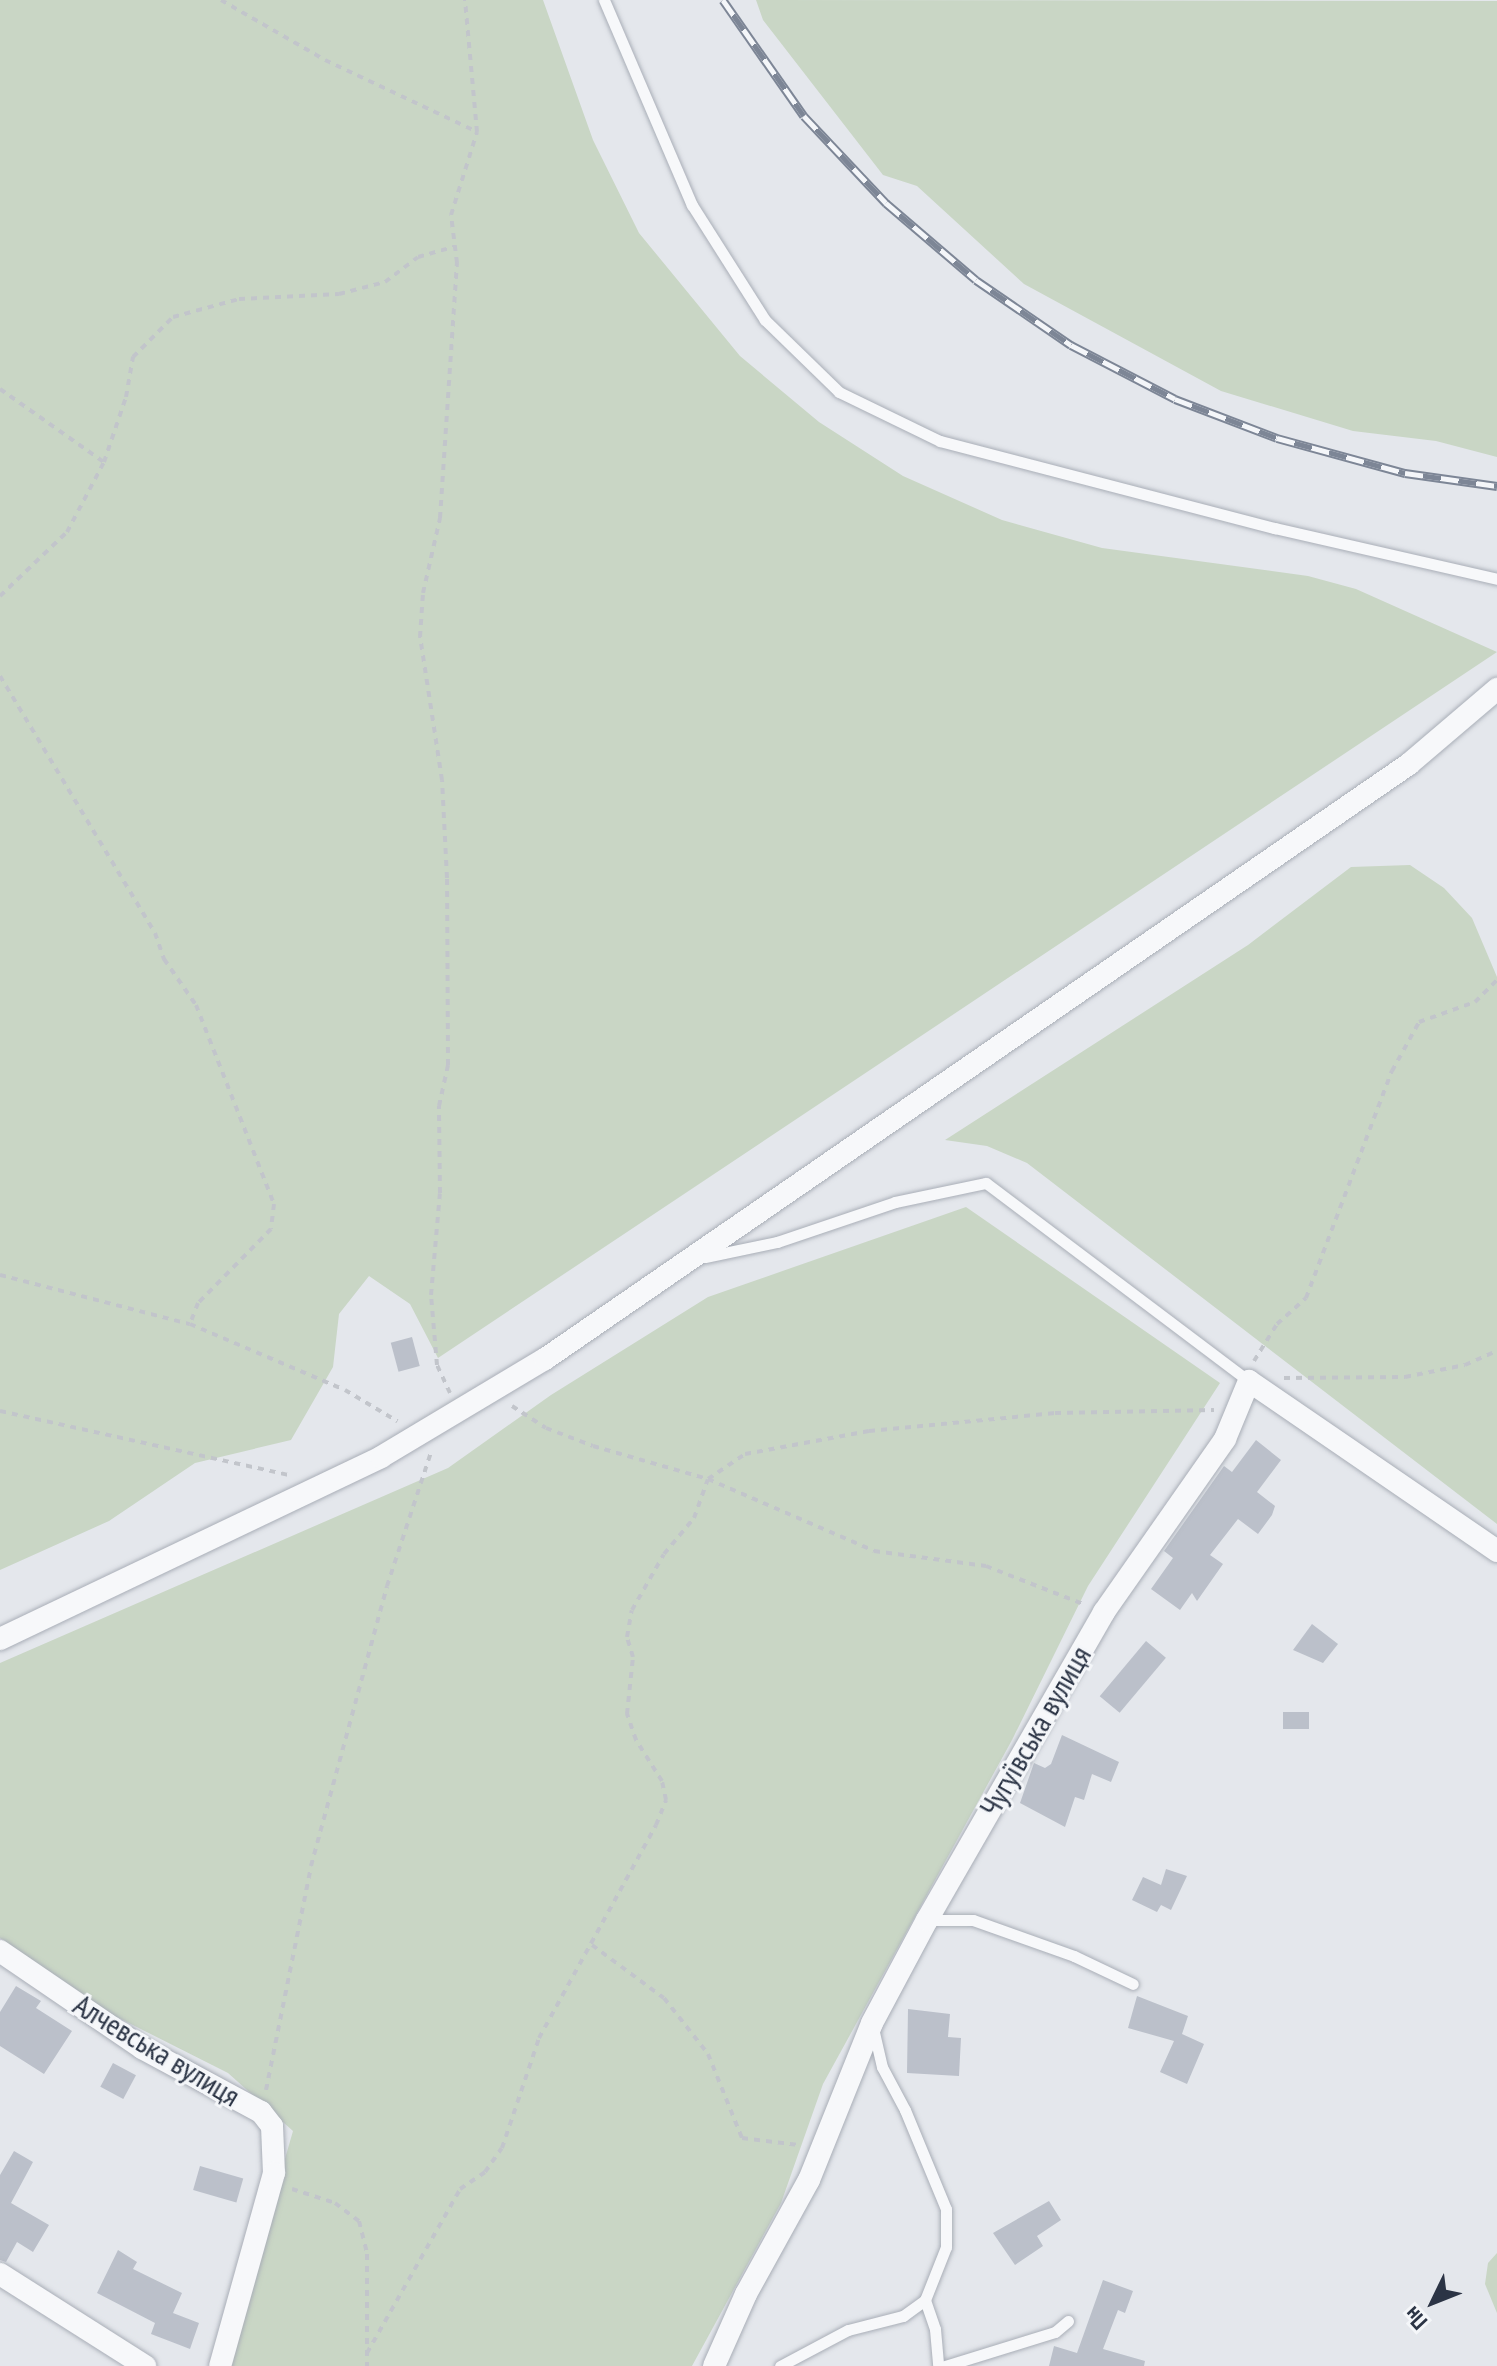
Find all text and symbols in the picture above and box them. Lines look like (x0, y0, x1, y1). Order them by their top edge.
street label: Чугуївська вулиця (972, 1640, 1098, 1822)
street label: Алчевська вулиця (67, 1986, 247, 2114)
north arrow (1393, 2262, 1473, 2342)
text: Пн (1398, 2301, 1433, 2336)

